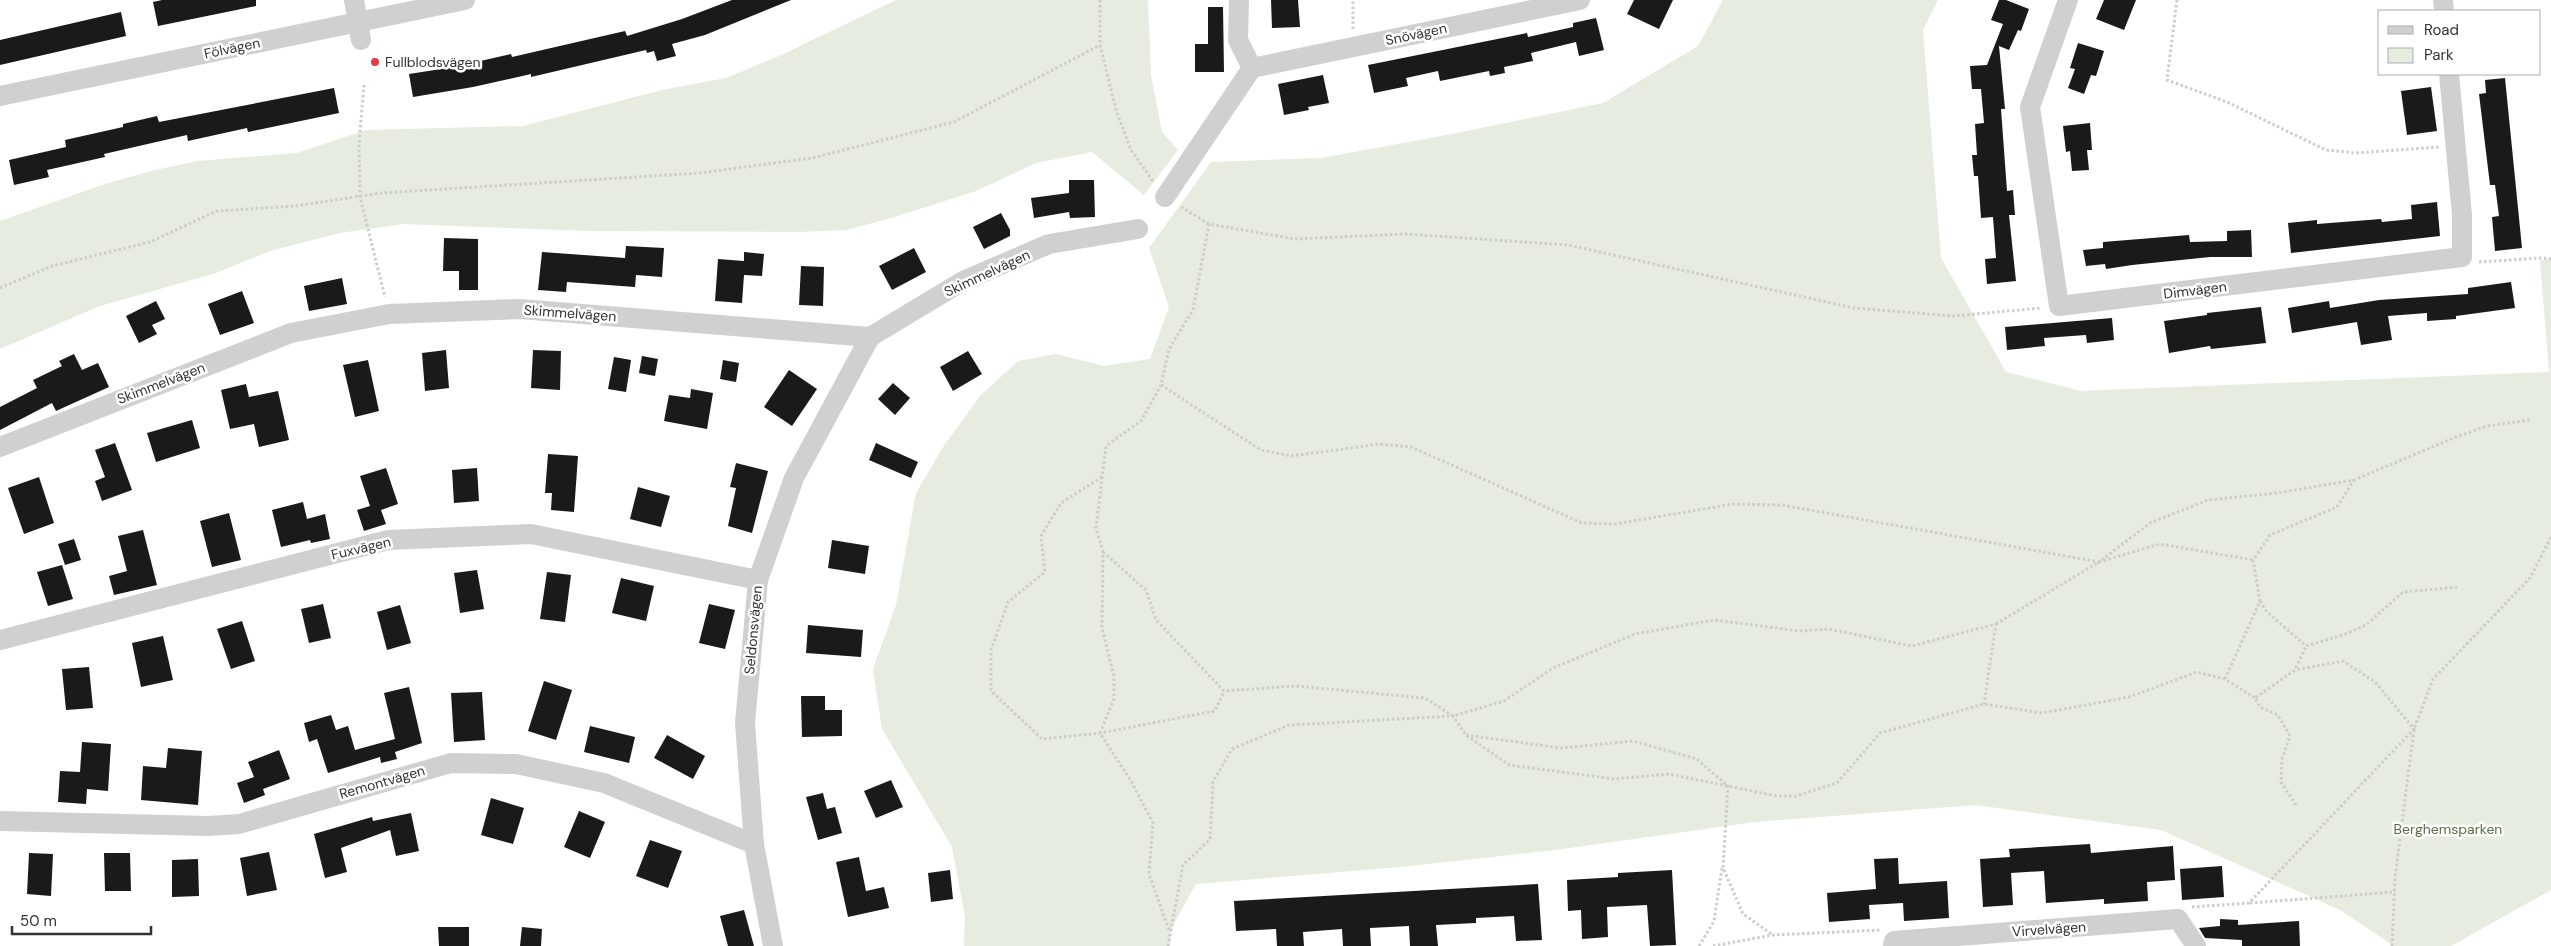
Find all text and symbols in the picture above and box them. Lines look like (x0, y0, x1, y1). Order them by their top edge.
legend (2378, 10, 2541, 75)
street label: Snövägen (1384, 19, 1448, 49)
text: Road (2424, 20, 2459, 40)
street label: Fölvägen (202, 33, 262, 63)
text: Park (2424, 45, 2454, 65)
place label: Fullblodsvägen (385, 53, 481, 71)
marker: Fullblodsvägen (369, 56, 381, 68)
street label: Skimmelvägen (941, 245, 1033, 301)
street label: Dimvägen (2162, 277, 2228, 303)
street label: Skimmelvägen (523, 301, 617, 325)
street label: Skimmelvägen (114, 358, 208, 408)
street label: Fuxvägen (329, 532, 393, 564)
street label: Seldonsvägen (740, 585, 766, 675)
street label: Remontvägen (337, 761, 427, 803)
park label: Berghemsparken (2394, 820, 2502, 838)
scale bar (12, 904, 151, 936)
text: 50 m (20, 911, 57, 931)
street label: Virvelvägen (2011, 917, 2087, 941)

